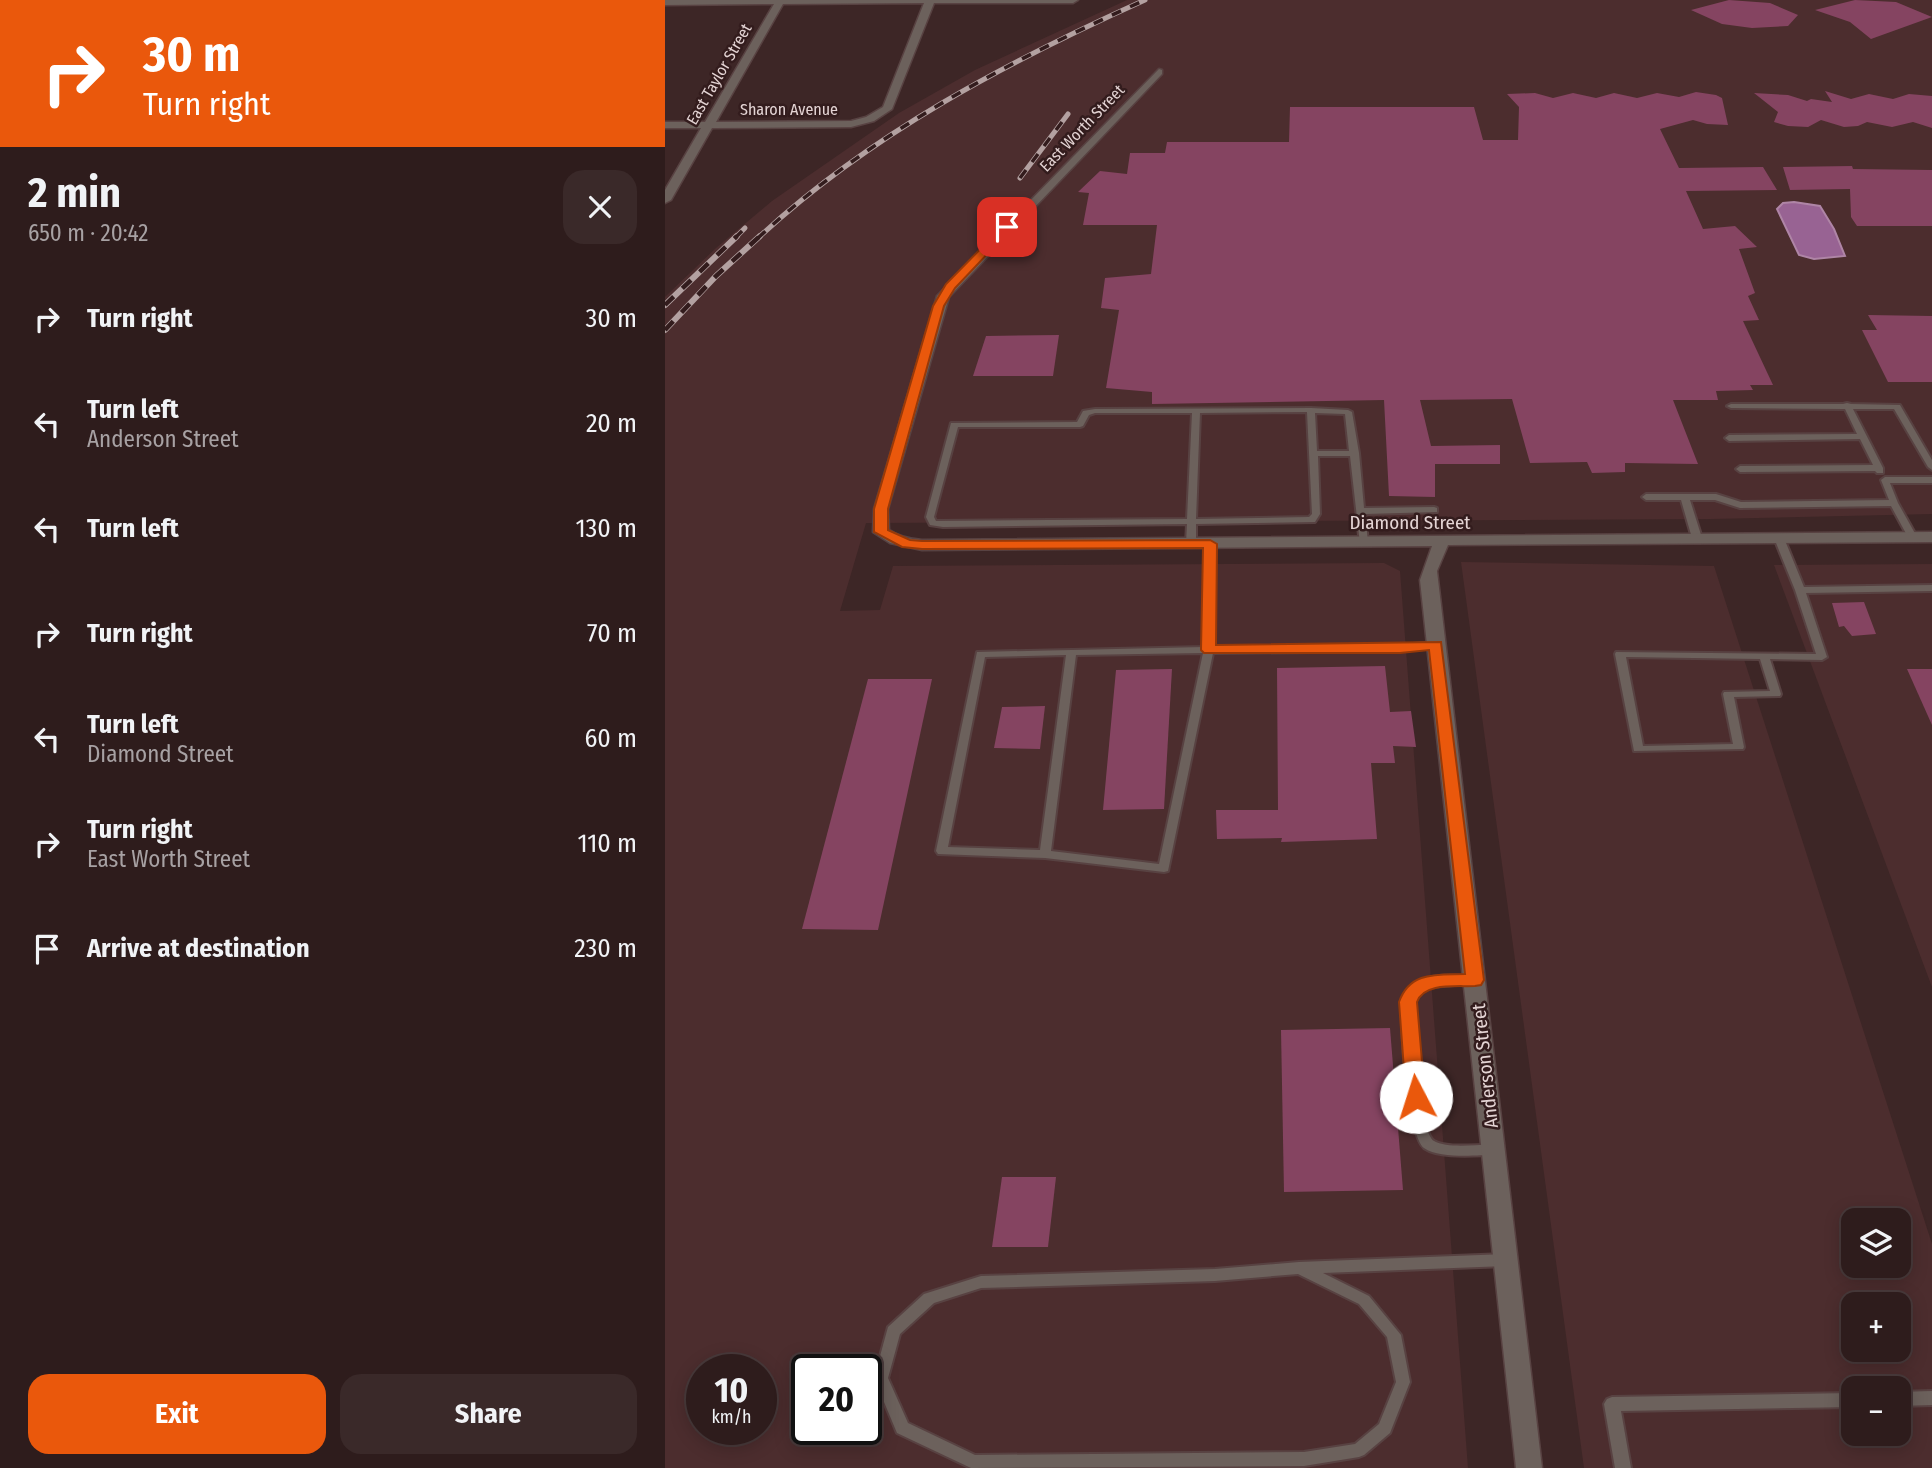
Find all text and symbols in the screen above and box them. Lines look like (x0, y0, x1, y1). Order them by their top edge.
street label: East Taylor Street (682, 19, 756, 128)
text: 30 m (143, 25, 241, 84)
icon: right (28, 28, 119, 119)
street label: East Worth Street (1036, 80, 1129, 175)
text: Turn right (143, 85, 270, 123)
street label: Sharon Avenue (740, 100, 838, 119)
text: 2 min (28, 168, 121, 218)
button: close (563, 170, 637, 244)
pin (977, 197, 1037, 257)
icon: arrive (988, 208, 1026, 246)
text: 650 m · 20:42 (28, 219, 148, 247)
icon: right (28, 300, 66, 338)
text: Turn right (87, 303, 193, 334)
text: 30 m (586, 303, 637, 334)
text: Turn left (87, 394, 179, 425)
icon: left (28, 405, 66, 443)
text: 20 m (586, 408, 637, 439)
text: Anderson Street (87, 425, 239, 453)
icon: left (28, 510, 66, 548)
street label: Diamond Street (1349, 511, 1471, 534)
text: Turn left (87, 513, 179, 544)
text: 130 m (575, 513, 637, 544)
icon: right (28, 615, 66, 653)
text: Turn right (87, 618, 193, 649)
text: 70 m (587, 618, 637, 649)
text: Turn left (87, 709, 179, 740)
icon: left (28, 720, 66, 758)
text: 60 m (584, 723, 637, 754)
text: Diamond Street (87, 740, 234, 768)
text: Turn right (87, 814, 193, 845)
icon: right (28, 825, 66, 863)
text: 110 m (577, 828, 637, 859)
text: East Worth Street (87, 845, 250, 873)
icon: arrive (28, 930, 66, 968)
text: Arrive at destination (87, 933, 310, 964)
text: 230 m (574, 933, 637, 964)
street label: Anderson Street (1467, 1002, 1503, 1129)
position arrow (1379, 1060, 1453, 1134)
map controls (1841, 1208, 1911, 1446)
button: layers (1841, 1208, 1911, 1278)
button: + (1841, 1292, 1911, 1362)
speed limit sign: 20 (791, 1354, 882, 1445)
text: 10 (715, 1369, 748, 1411)
button: Exit (28, 1374, 326, 1454)
button: Share (340, 1374, 637, 1454)
button: − (1841, 1376, 1911, 1446)
text: km/h (711, 1406, 752, 1428)

